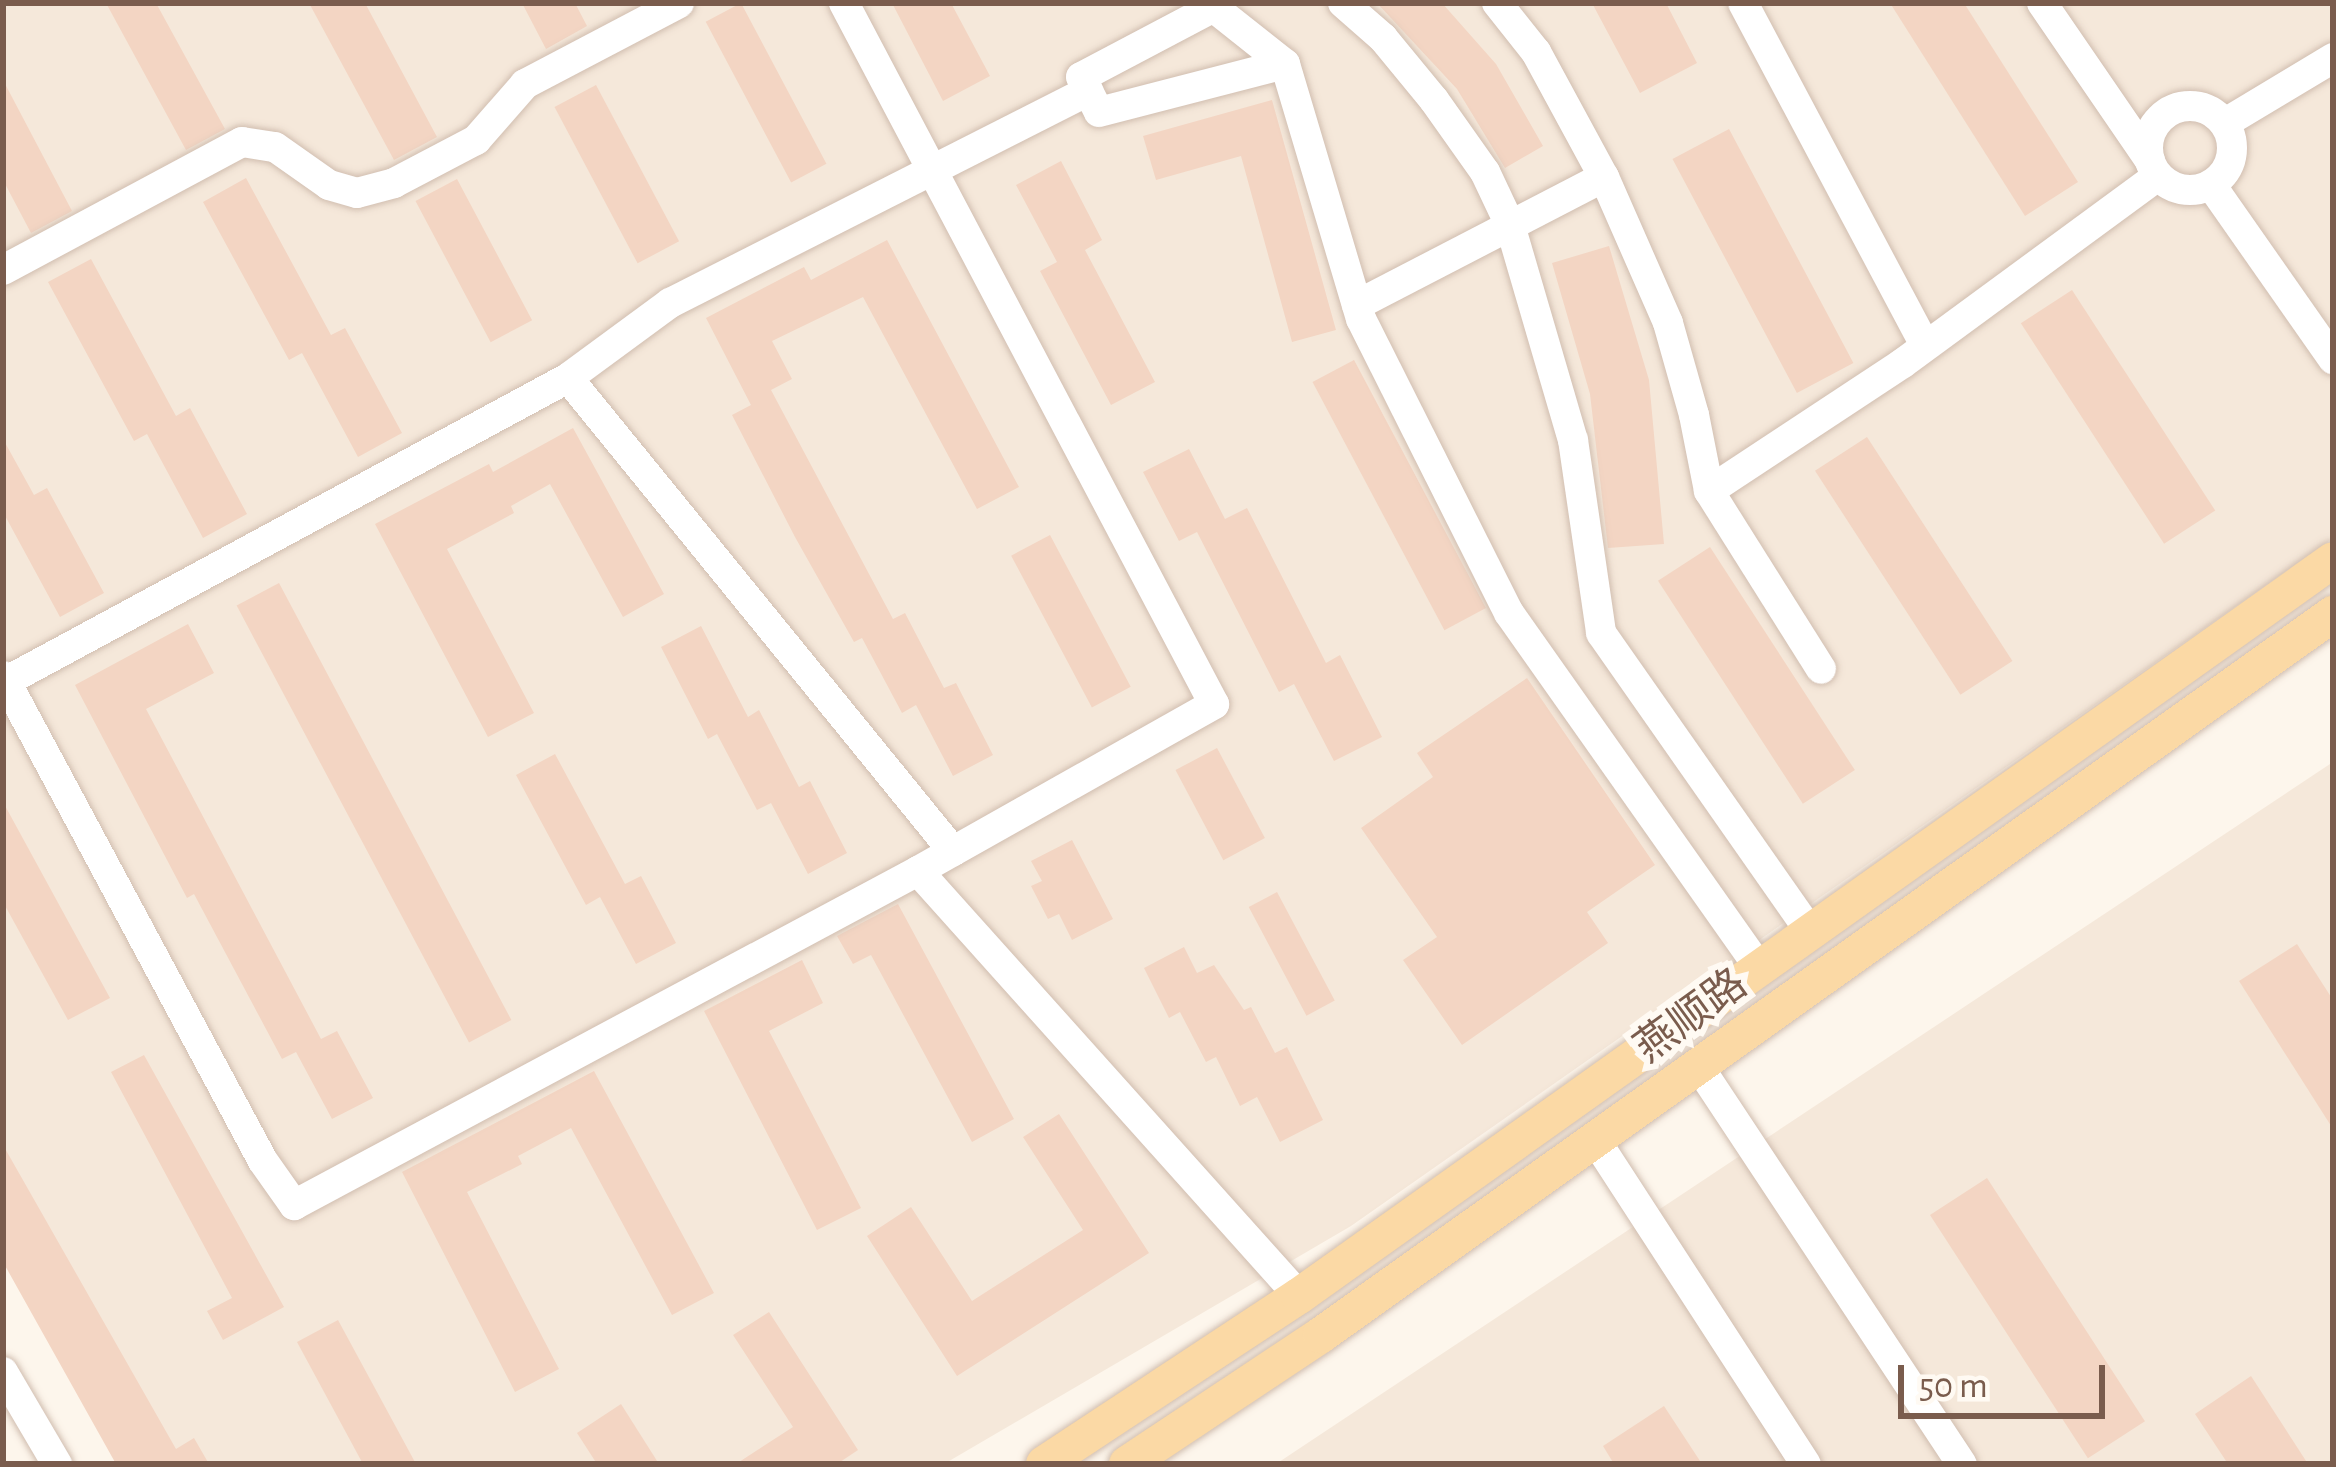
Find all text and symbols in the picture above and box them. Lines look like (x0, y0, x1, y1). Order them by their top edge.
street label: 燕顺路 (1625, 959, 1757, 1073)
scale bar (1904, 1341, 2111, 1415)
text: 50 m (1919, 1368, 1988, 1404)

